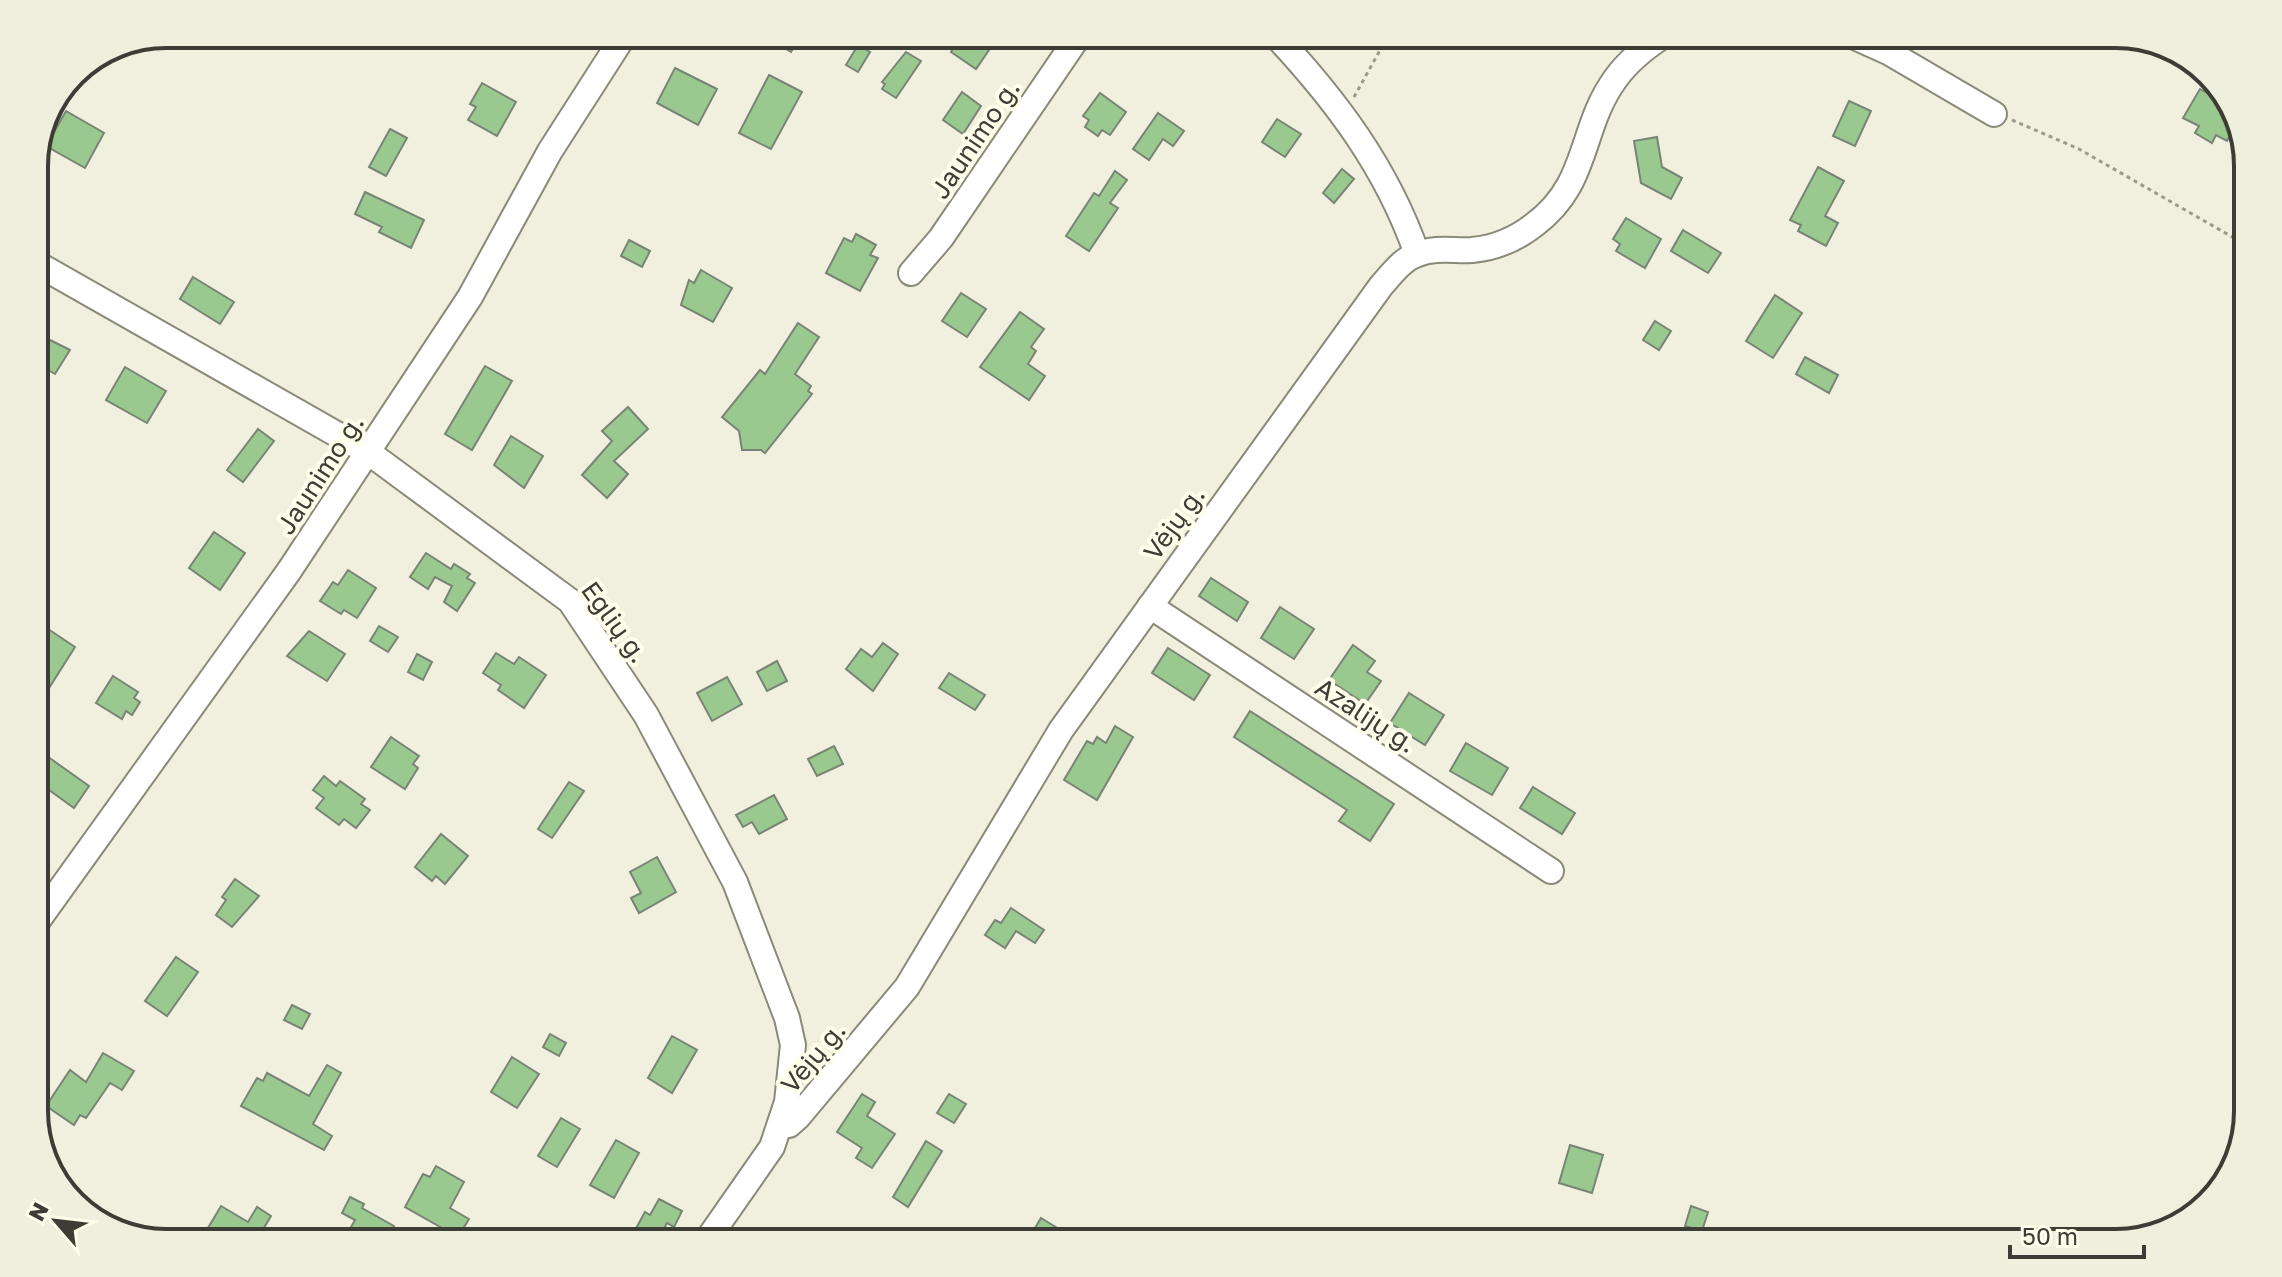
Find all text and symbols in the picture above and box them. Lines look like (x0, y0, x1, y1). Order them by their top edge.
street label: Jaunimo g. (924, 74, 1026, 204)
street label: Jaunimo g. (270, 408, 370, 540)
street label: Vėjų g. (1137, 480, 1211, 566)
street label: Eglių g. (575, 575, 655, 669)
street label: Azalijų g. (1310, 671, 1422, 759)
street label: Vėjų g. (774, 1015, 852, 1099)
north arrow (16, 1181, 96, 1261)
text: N (22, 1198, 54, 1225)
scale bar (2010, 1209, 2144, 1259)
text: 50 m (2022, 1221, 2078, 1250)

